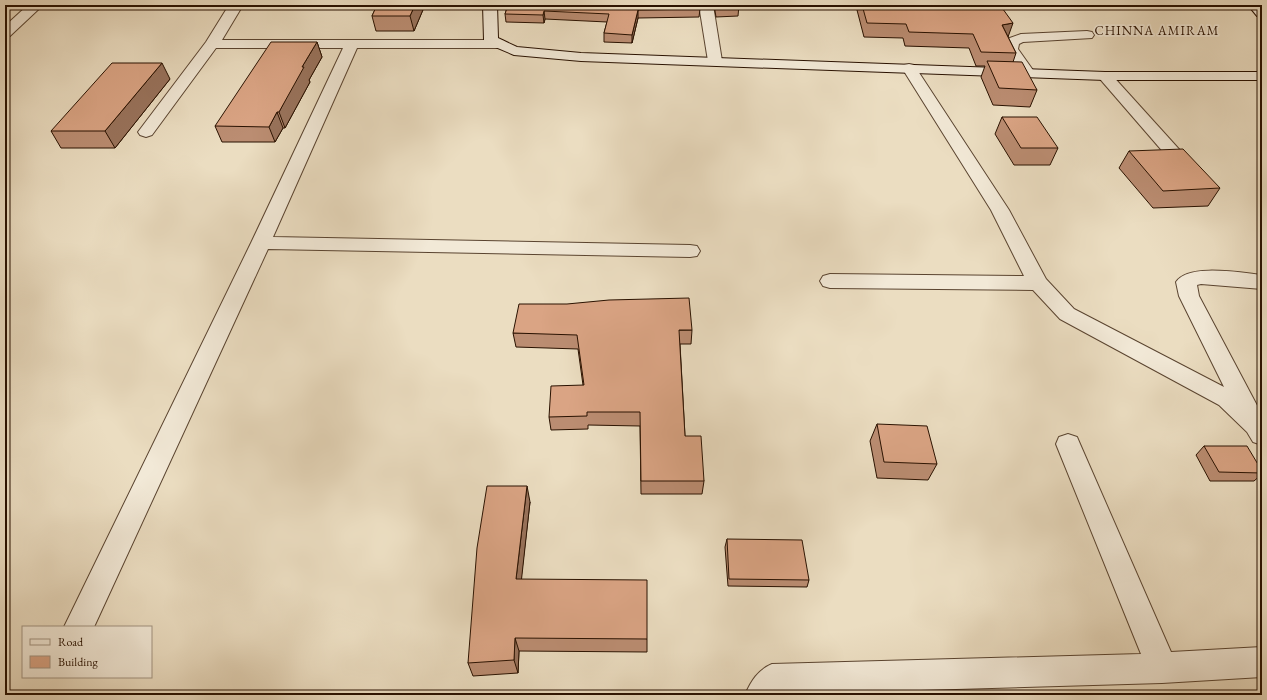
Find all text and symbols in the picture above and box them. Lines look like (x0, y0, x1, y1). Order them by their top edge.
district label: CHINNA AMIRAM (1095, 22, 1220, 39)
legend (22, 626, 152, 678)
text: Road (58, 634, 84, 650)
text: Building (58, 654, 99, 670)

